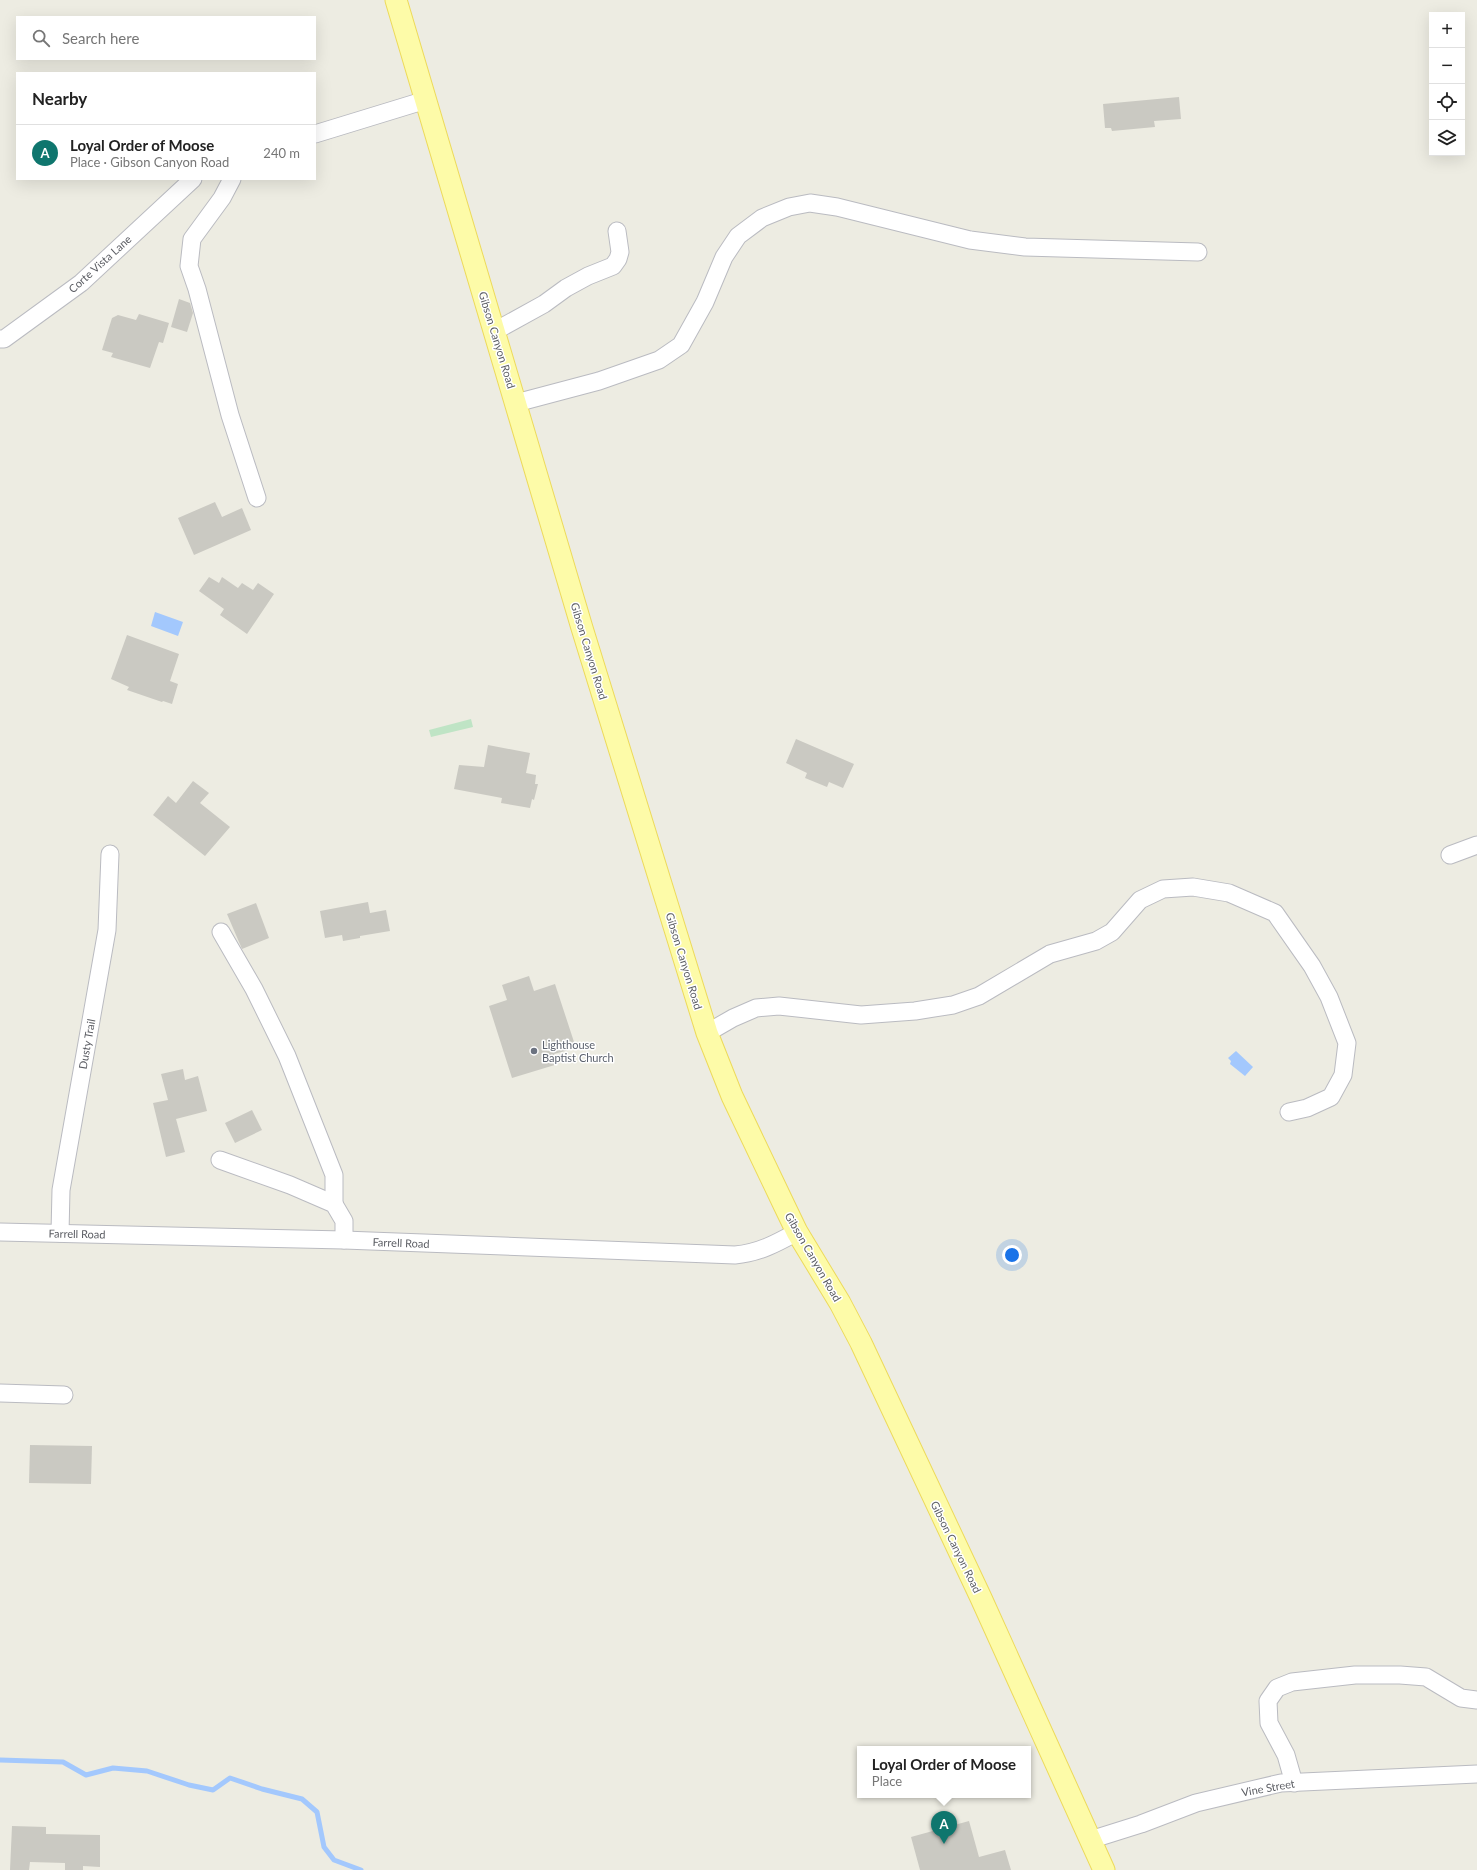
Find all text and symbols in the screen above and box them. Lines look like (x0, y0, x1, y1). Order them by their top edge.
map controls (1429, 12, 1465, 156)
button: + (1429, 12, 1465, 48)
search box (16, 16, 316, 60)
icon: search (30, 27, 52, 49)
text: Search here (62, 29, 139, 47)
button: − (1429, 48, 1465, 84)
button: locate (1429, 84, 1465, 120)
text: Nearby (32, 88, 87, 109)
button: layers (1429, 120, 1465, 156)
text: Loyal Order of Moose (70, 136, 214, 154)
text: A (40, 145, 50, 161)
text: 240 m (263, 145, 300, 161)
text: Place · Gibson Canyon Road (70, 154, 229, 170)
street label: Corte Vista Lane (66, 232, 134, 295)
street label: Gibson Canyon Road (477, 290, 518, 390)
street label: Gibson Canyon Road (569, 601, 610, 701)
street label: Gibson Canyon Road (664, 911, 705, 1011)
street label: Dusty Trail (76, 1018, 97, 1070)
place label: Lighthouse Baptist Church (542, 1038, 614, 1064)
marker: Lighthouse Baptist Church (529, 1046, 539, 1056)
street label: Gibson Canyon Road (783, 1210, 844, 1304)
street label: Farrell Road (48, 1227, 106, 1240)
street label: Farrell Road (372, 1235, 430, 1250)
your location (1002, 1245, 1022, 1265)
street label: Gibson Canyon Road (929, 1499, 984, 1595)
popup (857, 1746, 1031, 1798)
text: Loyal Order of Moose (872, 1755, 1016, 1773)
text: Place (872, 1773, 902, 1789)
street label: Vine Street (1240, 1776, 1296, 1799)
pin: A (931, 1811, 957, 1844)

